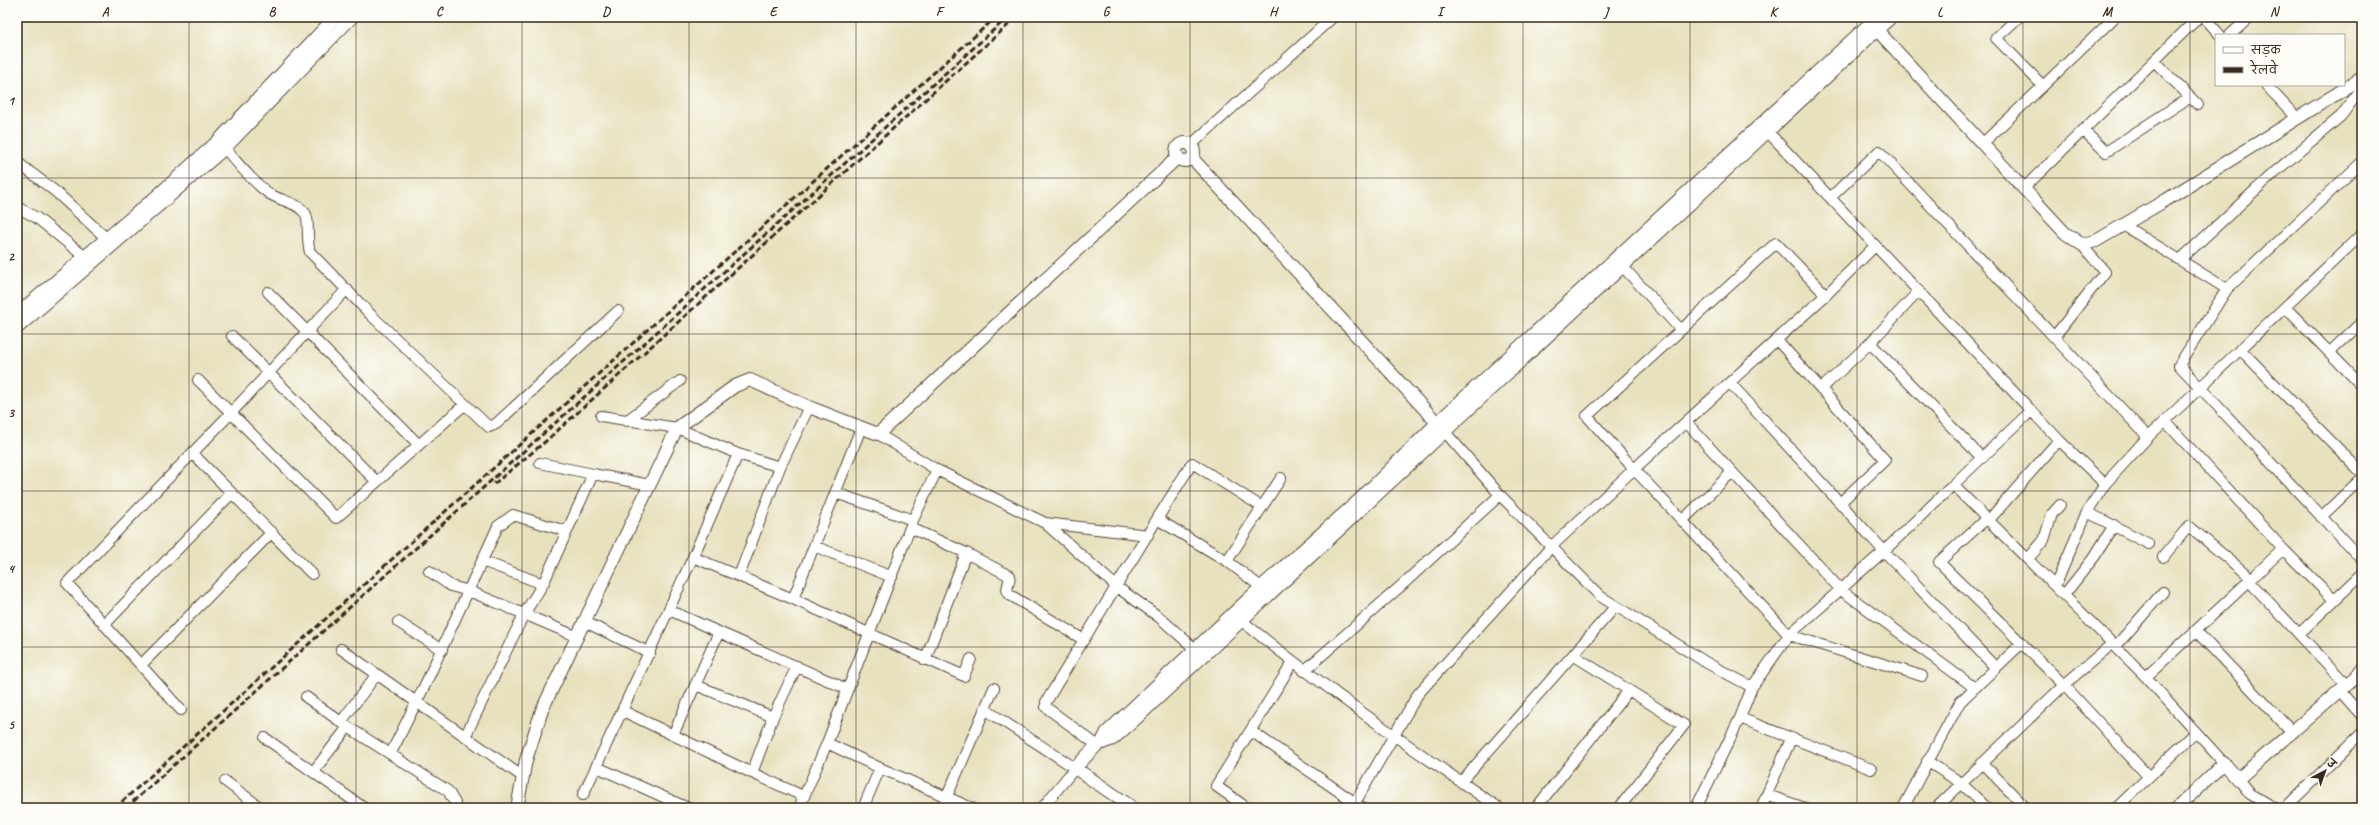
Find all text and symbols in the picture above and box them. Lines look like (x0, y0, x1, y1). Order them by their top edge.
text: A (102, 4, 110, 20)
text: B (269, 4, 277, 20)
text: C (436, 4, 444, 20)
text: D (602, 4, 611, 20)
text: E (770, 4, 779, 20)
text: F (936, 4, 945, 20)
text: G (1103, 4, 1111, 20)
text: H (1269, 4, 1279, 20)
text: I (1437, 4, 1446, 20)
text: J (1603, 4, 1610, 20)
text: K (1770, 4, 1780, 20)
text: L (1937, 4, 1944, 20)
text: M (2102, 4, 2113, 20)
text: N (2270, 4, 2281, 20)
legend (2215, 34, 2345, 86)
text: सड़क (2250, 42, 2282, 58)
text: रेलवे (2249, 59, 2278, 78)
text: 1 (8, 93, 16, 109)
text: 2 (8, 249, 15, 265)
text: 3 (8, 405, 15, 421)
text: 4 (8, 561, 16, 577)
text: 5 (8, 717, 15, 733)
north arrow (2305, 751, 2345, 791)
text: उ (2323, 755, 2340, 772)

